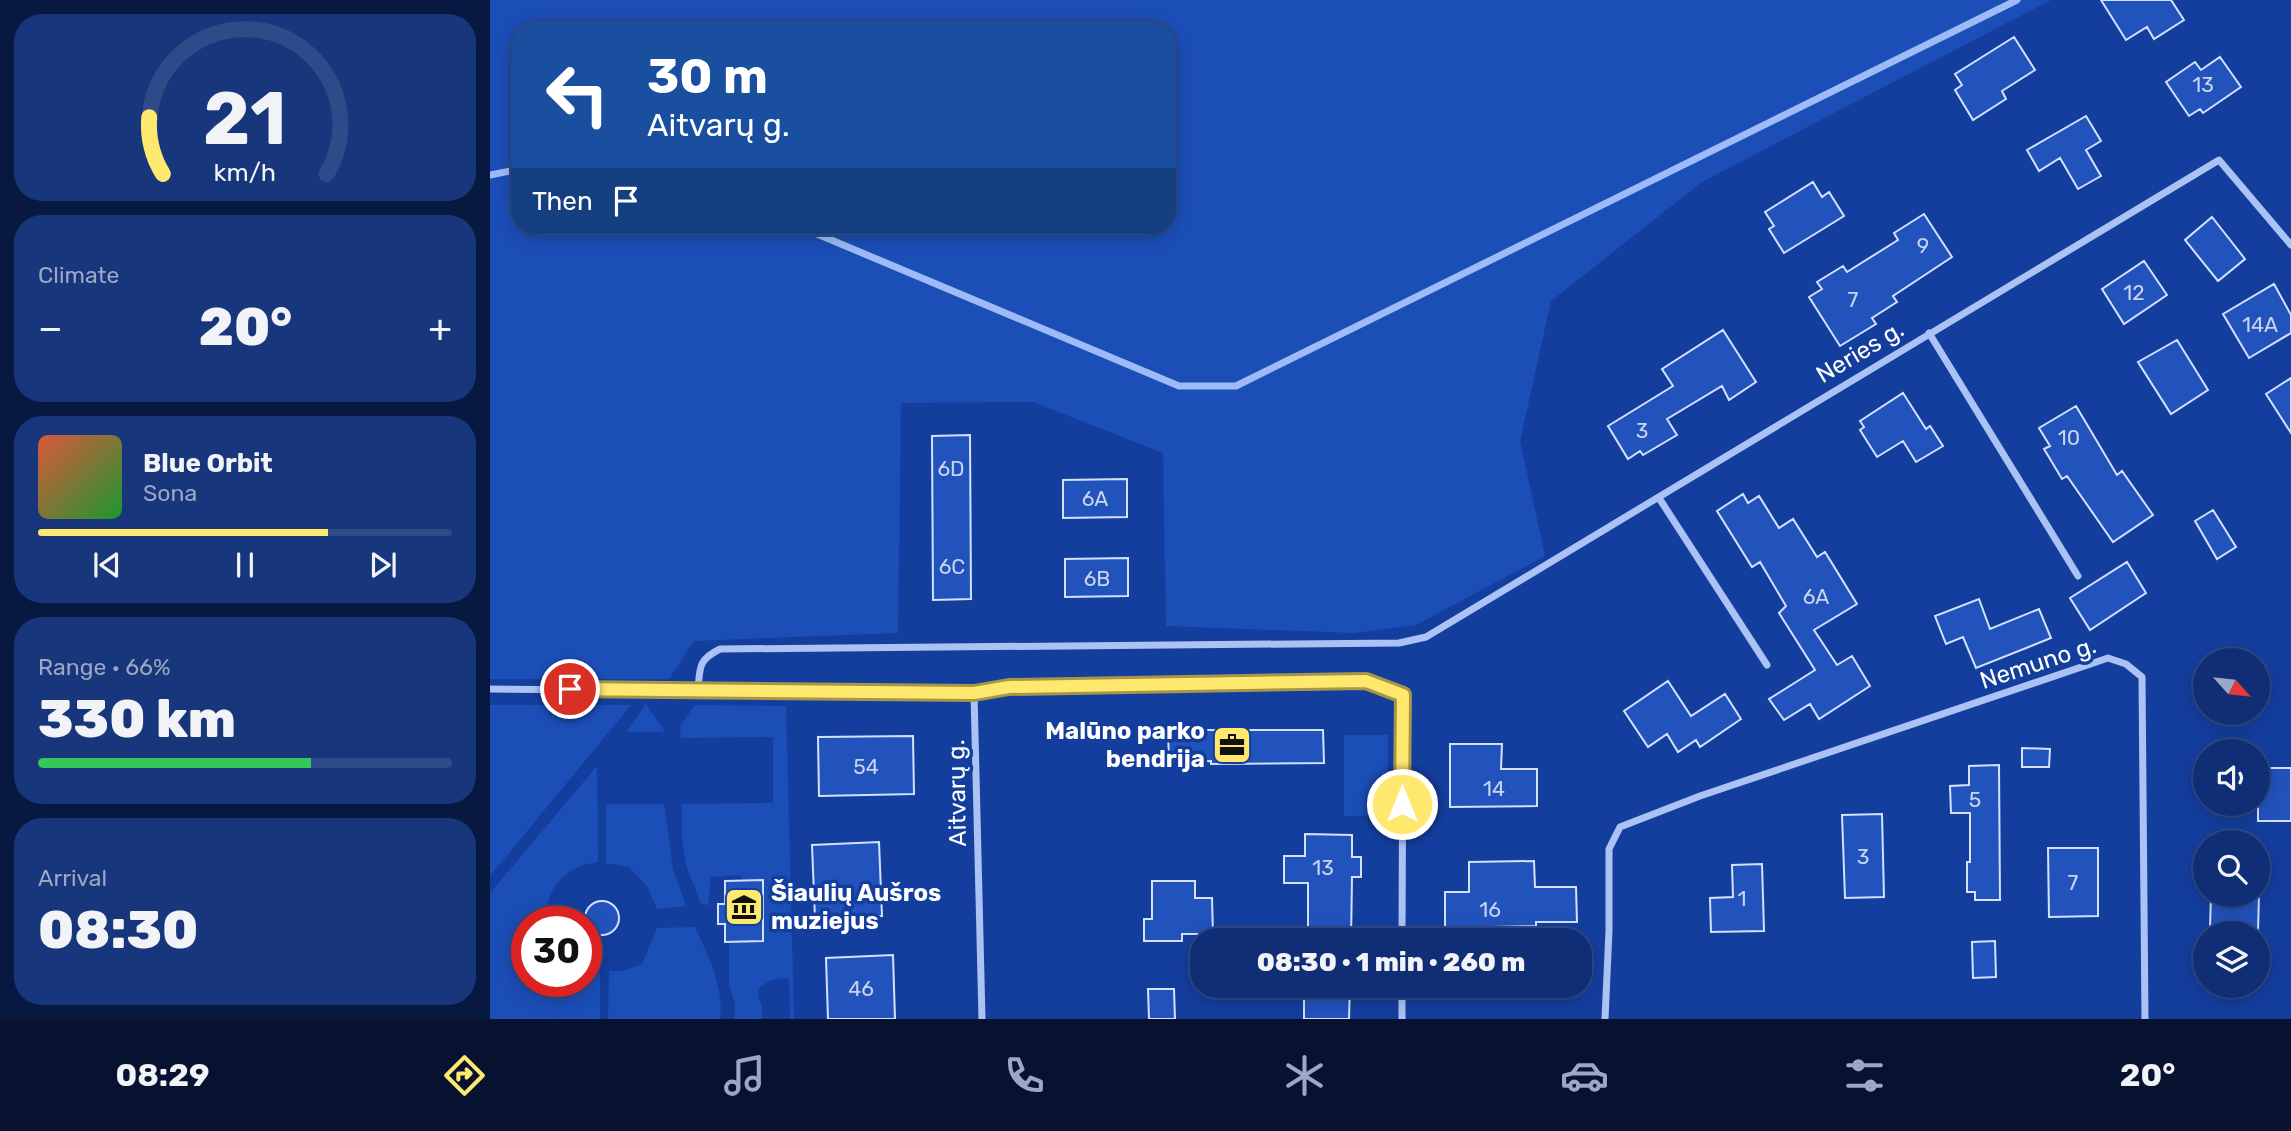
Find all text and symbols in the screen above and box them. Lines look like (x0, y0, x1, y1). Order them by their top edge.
text: 30 m (647, 47, 768, 105)
icon: left (532, 49, 623, 140)
house number: 13 (2192, 72, 2214, 97)
text: 21 (203, 76, 287, 162)
text: Aitvarų g. (647, 106, 790, 144)
text: km/h (214, 157, 276, 186)
icon: arrive (607, 182, 645, 220)
text: Then (532, 186, 593, 217)
house number: 9 (1917, 233, 1929, 258)
text: Climate (38, 261, 119, 289)
house number: 12 (2123, 280, 2145, 305)
house number: 7 (1848, 287, 1859, 312)
text: 20° (199, 296, 292, 358)
text: − (38, 305, 63, 351)
text: + (428, 305, 452, 351)
house number: 14A (2242, 312, 2278, 337)
street label: Neries g. (1811, 315, 1909, 389)
house number: 3 (1636, 418, 1648, 443)
house number: 10 (2058, 425, 2080, 450)
text: Blue Orbit (143, 448, 273, 479)
house number: 6D (937, 456, 965, 481)
text: Sona (143, 479, 197, 507)
house number: 6A (1082, 486, 1108, 511)
icon: previous (88, 546, 126, 584)
icon: pause (226, 546, 264, 584)
icon: next (364, 546, 402, 584)
house number: 6C (939, 554, 965, 579)
house number: 6B (1084, 566, 1110, 591)
house number: 6A (1803, 584, 1829, 609)
street label: Nemuno g. (1976, 631, 2100, 695)
north arrow (2193, 648, 2270, 724)
map controls (2193, 648, 2270, 998)
text: Range · 66% (38, 653, 170, 681)
pin (540, 659, 600, 719)
icon: arrive (551, 670, 589, 708)
text: 330 km (38, 688, 236, 750)
place label: Malūno parko bendrija (1045, 717, 1205, 773)
office icon: Malūno parko bendrija (1211, 724, 1253, 766)
street label: Aitvarų g. (942, 739, 972, 847)
button: sound (2193, 739, 2270, 816)
house number: 54 (853, 754, 879, 779)
position arrow (1365, 767, 1439, 841)
house number: 14 (1483, 776, 1505, 801)
house number: 5 (1969, 787, 1981, 812)
button: search (2193, 830, 2270, 907)
house number: 3 (1857, 844, 1869, 869)
house number: 13 (1312, 855, 1334, 880)
text: Arrival (38, 864, 107, 892)
house number: 7 (2068, 870, 2079, 895)
place label: Šiaulių Aušros muziejus (771, 878, 941, 935)
museum icon: Šiaulių Aušros muziejus (723, 886, 765, 928)
house number: 1 (1738, 886, 1747, 911)
house number: 16 (1479, 897, 1501, 922)
text: 08:30 (38, 899, 198, 961)
speed limit sign: 30 (511, 906, 602, 997)
button: layers (2193, 921, 2270, 998)
text: 08:30 · 1 min · 260 m (1257, 947, 1525, 978)
house number: 46 (848, 976, 874, 1001)
icon: directions (440, 1051, 489, 1100)
icon: music (720, 1051, 769, 1100)
icon: phone (1000, 1051, 1049, 1100)
icon: climate (1280, 1051, 1329, 1100)
icon: car (1560, 1051, 1609, 1100)
icon: filters (1840, 1051, 1889, 1100)
text: 08:29 (115, 1056, 210, 1094)
text: 20° (2120, 1056, 2175, 1094)

